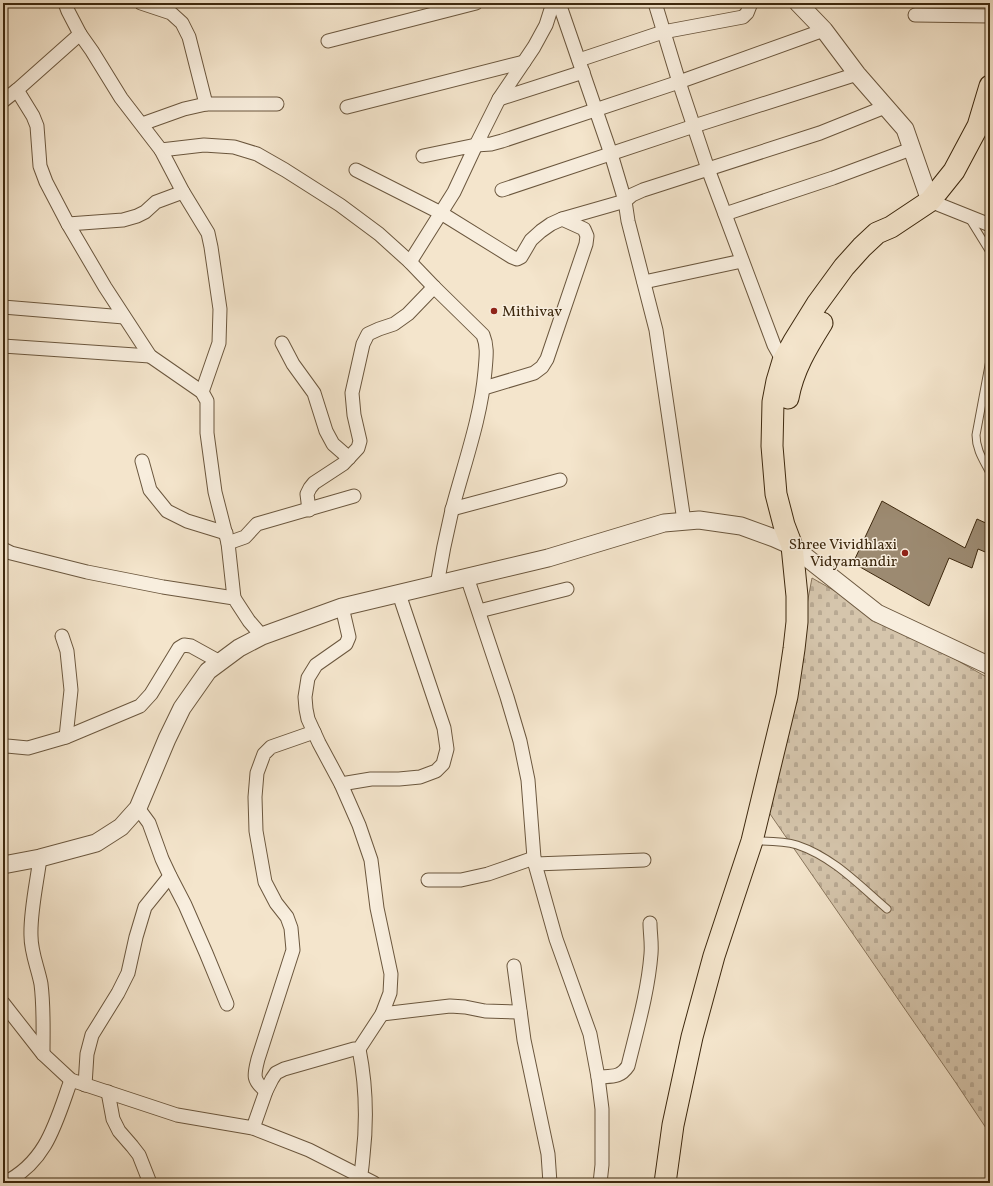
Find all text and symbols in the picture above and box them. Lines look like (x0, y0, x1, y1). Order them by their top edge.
place label: Mithivav (502, 302, 562, 323)
marker: Mithivav (489, 306, 499, 316)
place label: Shree Vividhlaxi Vidyamandir (789, 535, 897, 573)
marker: Shree Vividhlaxi Vidyamandir (900, 548, 910, 558)

